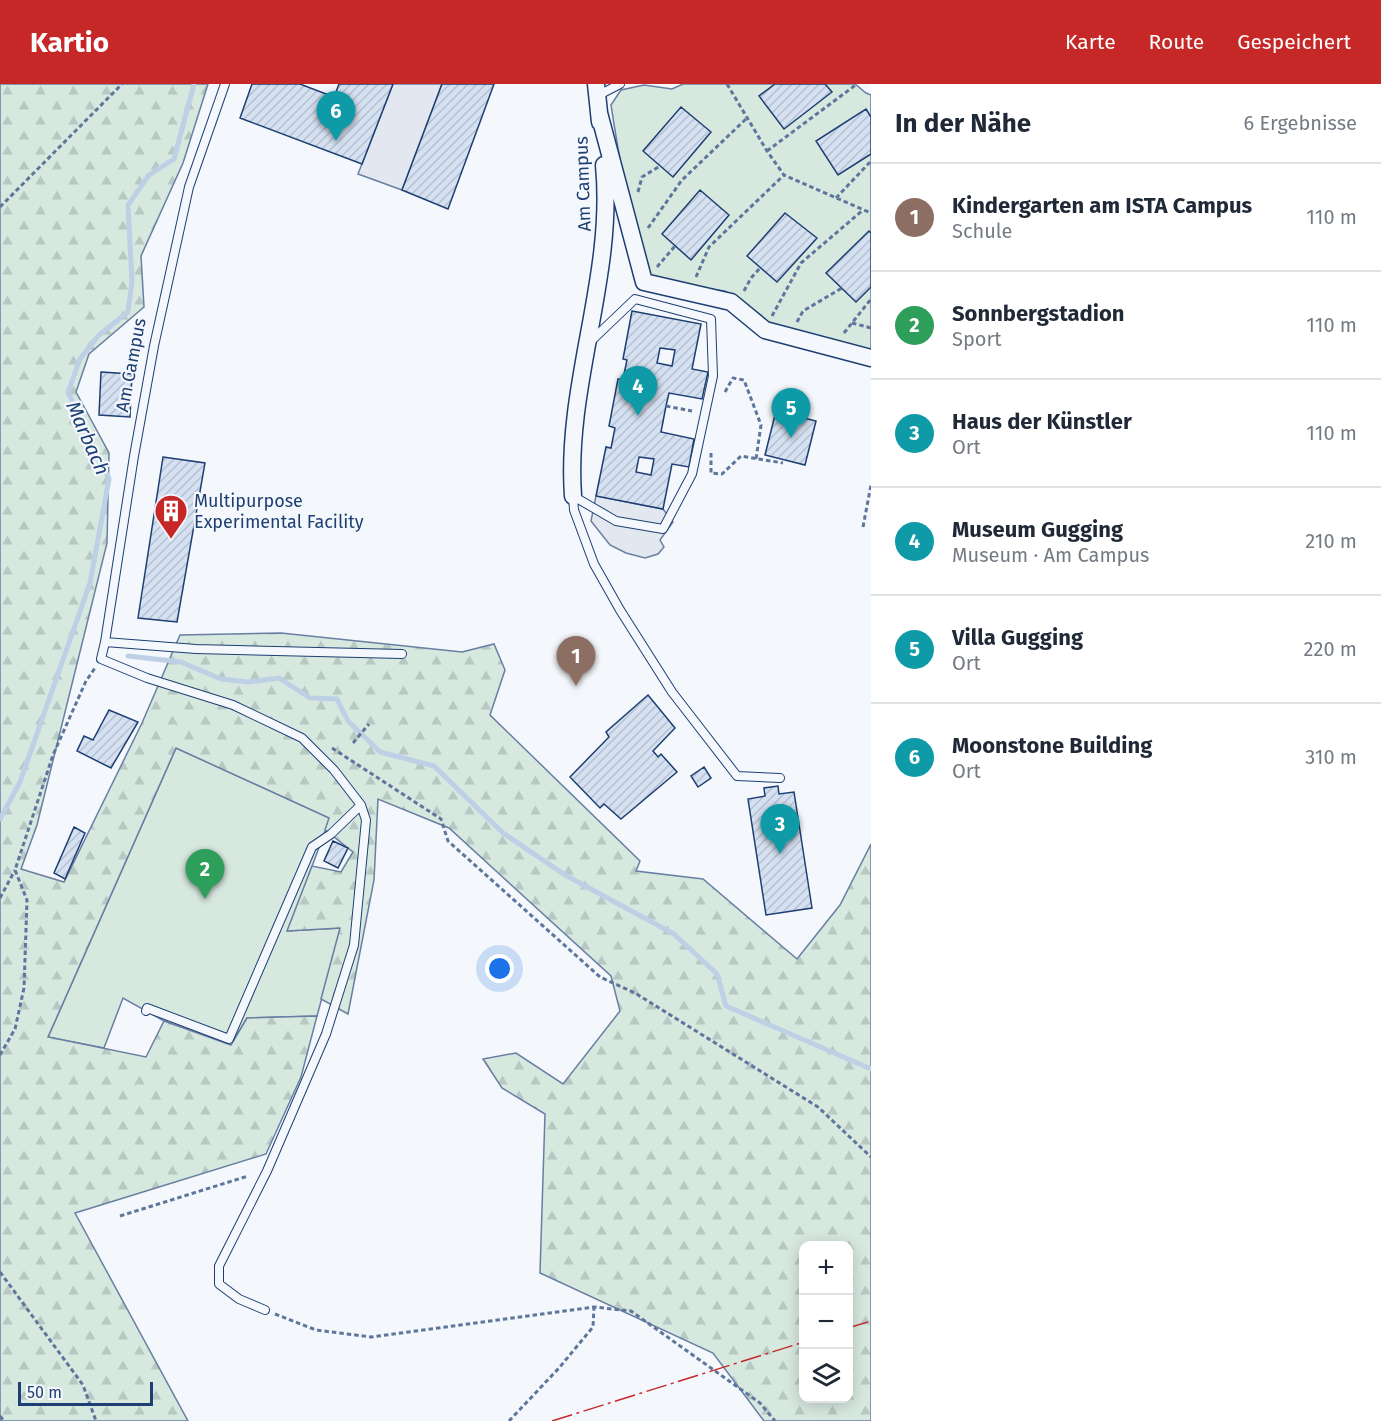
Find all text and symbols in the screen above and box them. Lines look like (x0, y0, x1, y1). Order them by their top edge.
text: Kartio (30, 26, 109, 59)
text: Karte (1065, 29, 1116, 55)
text: Route (1149, 29, 1204, 55)
text: Gespeichert (1237, 29, 1351, 55)
pin: 6 (316, 92, 356, 141)
text: In der Nähe (895, 108, 1031, 139)
text: 6 Ergebnisse (1244, 111, 1357, 135)
street label: Am Campus (570, 136, 596, 232)
text: Kindergarten am ISTA Campus (952, 192, 1252, 219)
text: 1 (910, 205, 919, 229)
text: 110 m (1306, 205, 1357, 229)
text: Schule (952, 219, 1012, 243)
text: Sonnbergstadion (952, 300, 1124, 327)
text: 2 (909, 313, 920, 337)
text: 110 m (1306, 313, 1357, 337)
street label: Am Campus (111, 316, 151, 414)
text: Sport (952, 327, 1001, 351)
pin: 4 (618, 366, 658, 416)
pin: 5 (772, 388, 810, 438)
water label: Marbach (61, 397, 115, 479)
text: Haus der Künstler (952, 408, 1132, 435)
text: 3 (909, 421, 920, 445)
text: 110 m (1306, 421, 1357, 445)
text: Ort (952, 435, 981, 459)
place label: Multipurpose Experimental Facility (194, 490, 364, 533)
building icon: Multipurpose Experimental Facility (153, 493, 189, 540)
text: Museum Gugging (952, 516, 1123, 543)
text: 4 (909, 529, 920, 553)
text: 210 m (1305, 529, 1357, 553)
text: Museum · Am Campus (952, 543, 1149, 567)
text: Villa Gugging (952, 624, 1083, 651)
pin: 1 (556, 636, 596, 686)
text: 5 (909, 637, 920, 661)
text: 220 m (1304, 637, 1357, 661)
text: Ort (952, 651, 981, 675)
text: Moonstone Building (952, 732, 1152, 759)
text: 6 (909, 745, 920, 769)
text: 310 m (1305, 745, 1357, 769)
text: Ort (952, 759, 981, 783)
pin: 3 (760, 804, 800, 854)
pin: 2 (186, 850, 224, 899)
your location (485, 954, 514, 983)
map controls (799, 1241, 853, 1403)
button: + (799, 1241, 853, 1295)
button: − (799, 1295, 853, 1349)
button: layers (799, 1349, 853, 1403)
scale bar (18, 1379, 153, 1406)
text: 50 m (27, 1383, 62, 1402)

